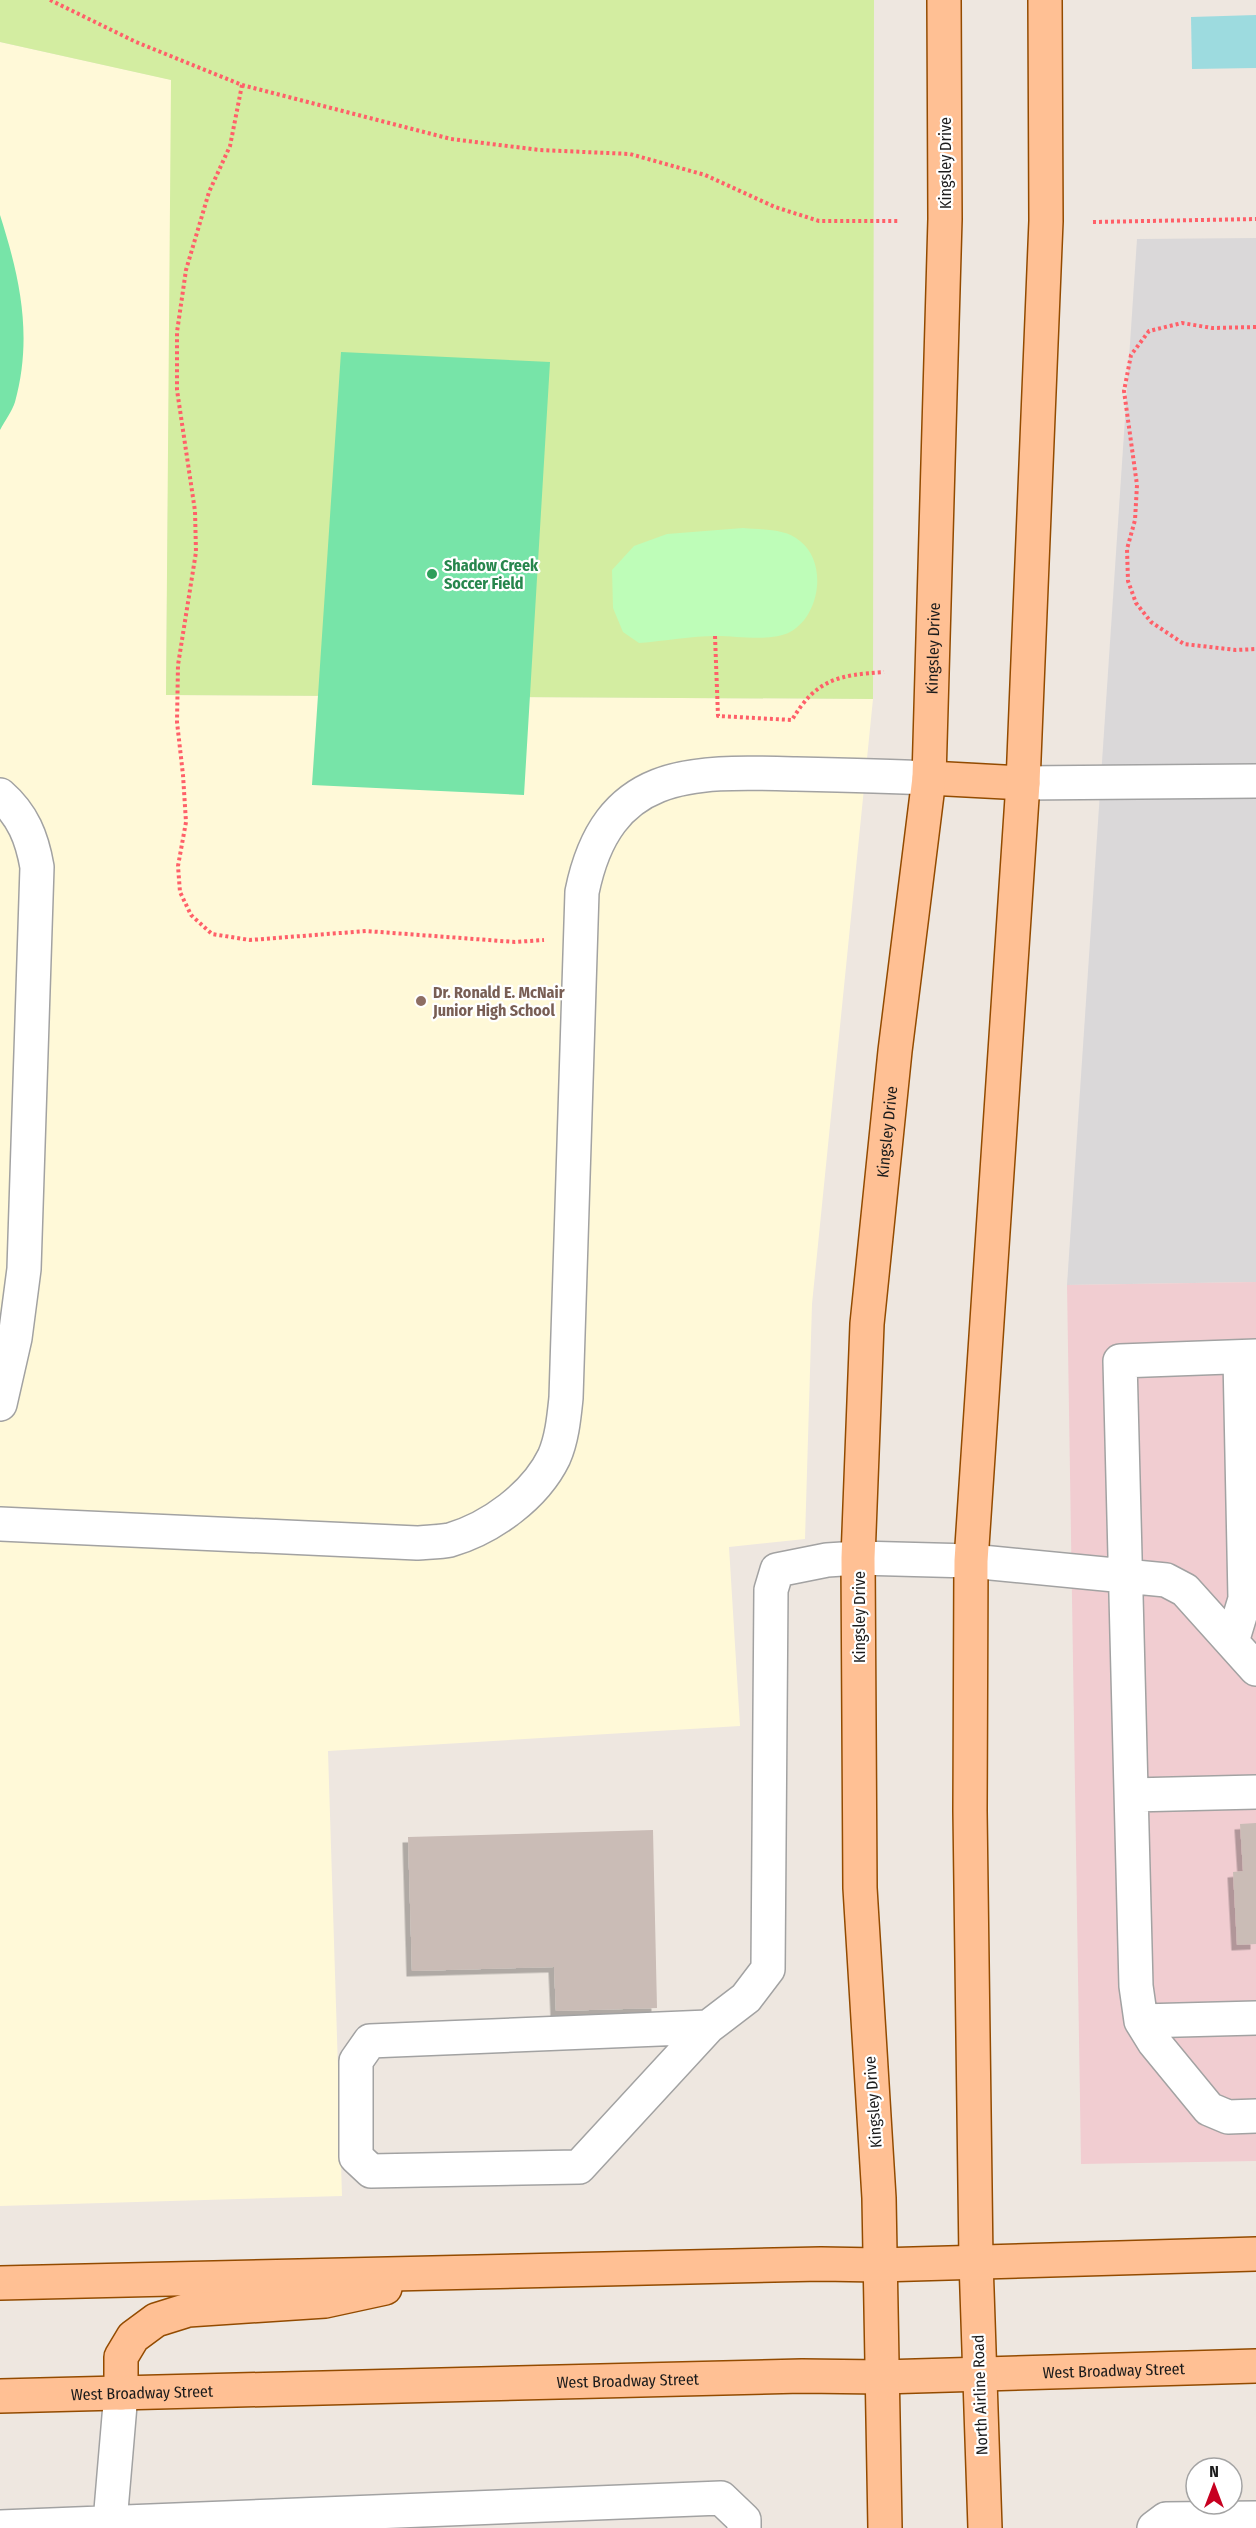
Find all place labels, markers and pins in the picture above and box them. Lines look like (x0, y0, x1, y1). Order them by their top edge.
place label: Shadow Creek Soccer Field (444, 556, 539, 593)
marker: Shadow Creek Soccer Field (425, 567, 439, 581)
place label: Dr. Ronald E. McNair Junior High School (432, 983, 565, 1020)
marker: Dr. Ronald E. McNair Junior High School (414, 994, 428, 1008)

